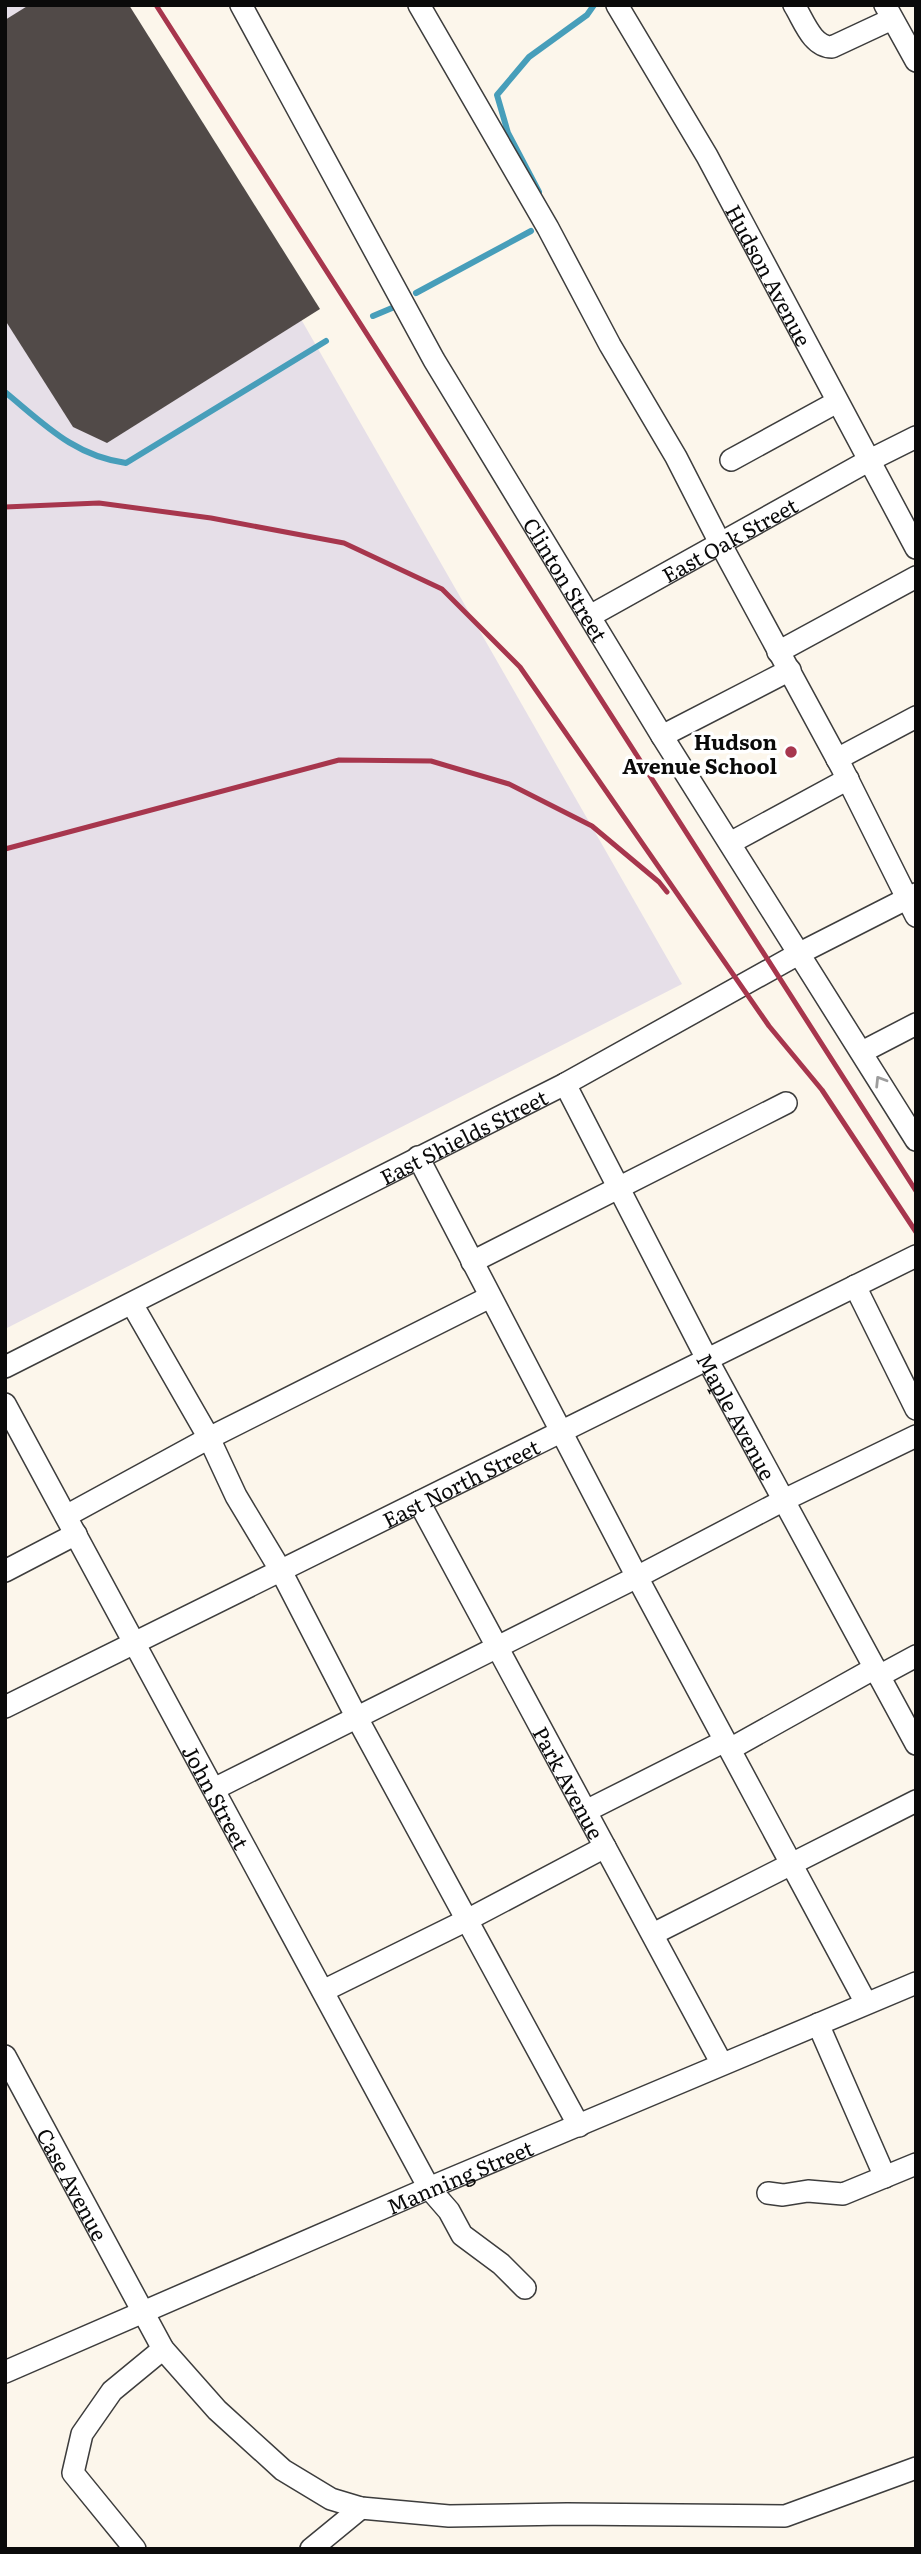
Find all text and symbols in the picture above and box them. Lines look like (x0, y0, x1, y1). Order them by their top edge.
street label: Hudson Avenue (720, 198, 821, 351)
street label: East Oak Street (655, 488, 803, 589)
street label: Clinton Street (517, 511, 617, 647)
place label: Hudson Avenue School (622, 725, 777, 780)
marker: Hudson Avenue School (783, 744, 799, 760)
one-way arrow (875, 1076, 888, 1089)
street label: East Shields Street (374, 1080, 552, 1191)
street label: Maple Avenue (691, 1347, 785, 1485)
street label: East North Street (376, 1429, 545, 1534)
street label: Park Avenue (527, 1720, 613, 1844)
street label: John Street (176, 1738, 258, 1855)
street label: Case Avenue (31, 2122, 117, 2246)
street label: Manning Street (381, 2130, 538, 2220)

